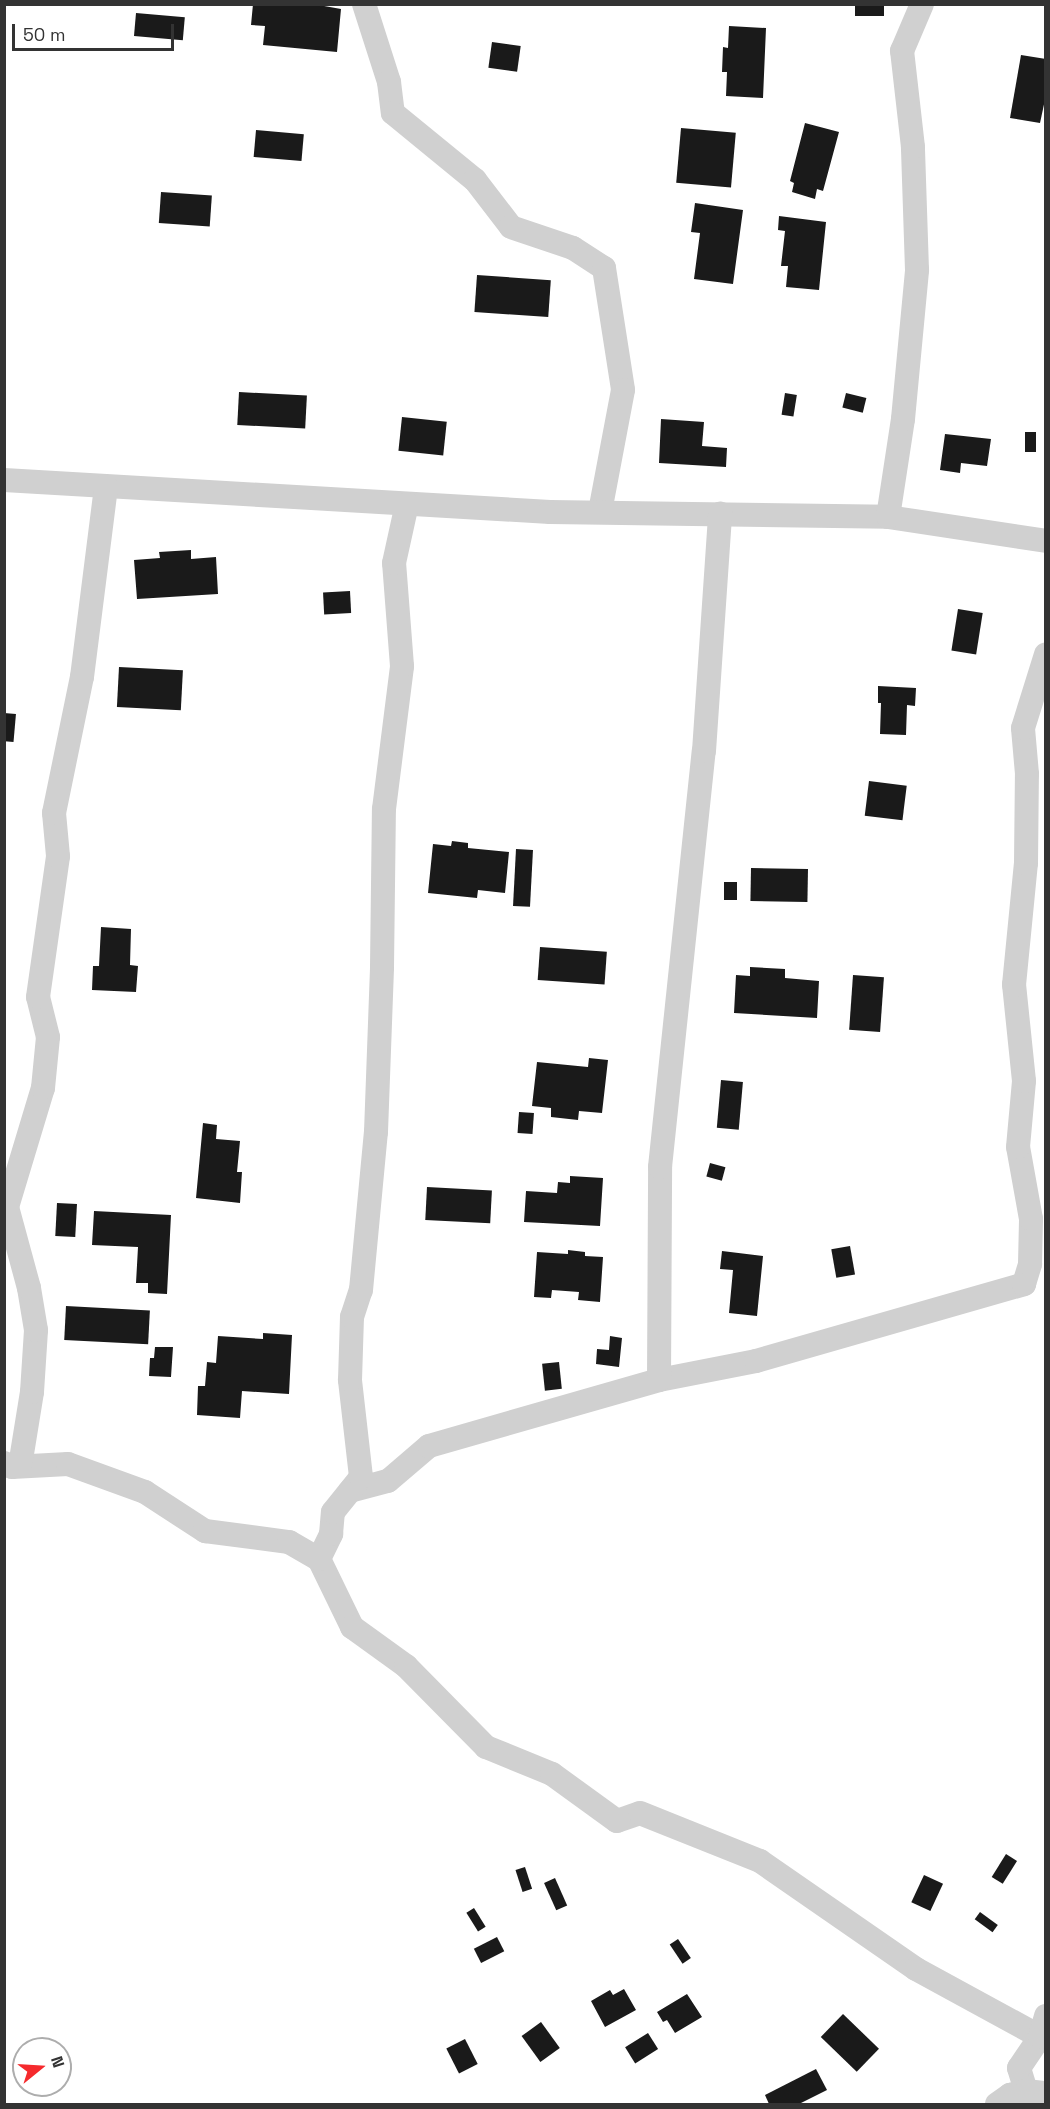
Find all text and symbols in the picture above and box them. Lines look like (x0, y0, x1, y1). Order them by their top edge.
scale bar (15, 12, 177, 50)
text: 50 m (23, 23, 65, 46)
north arrow (12, 2037, 72, 2097)
text: N (46, 2054, 69, 2070)

